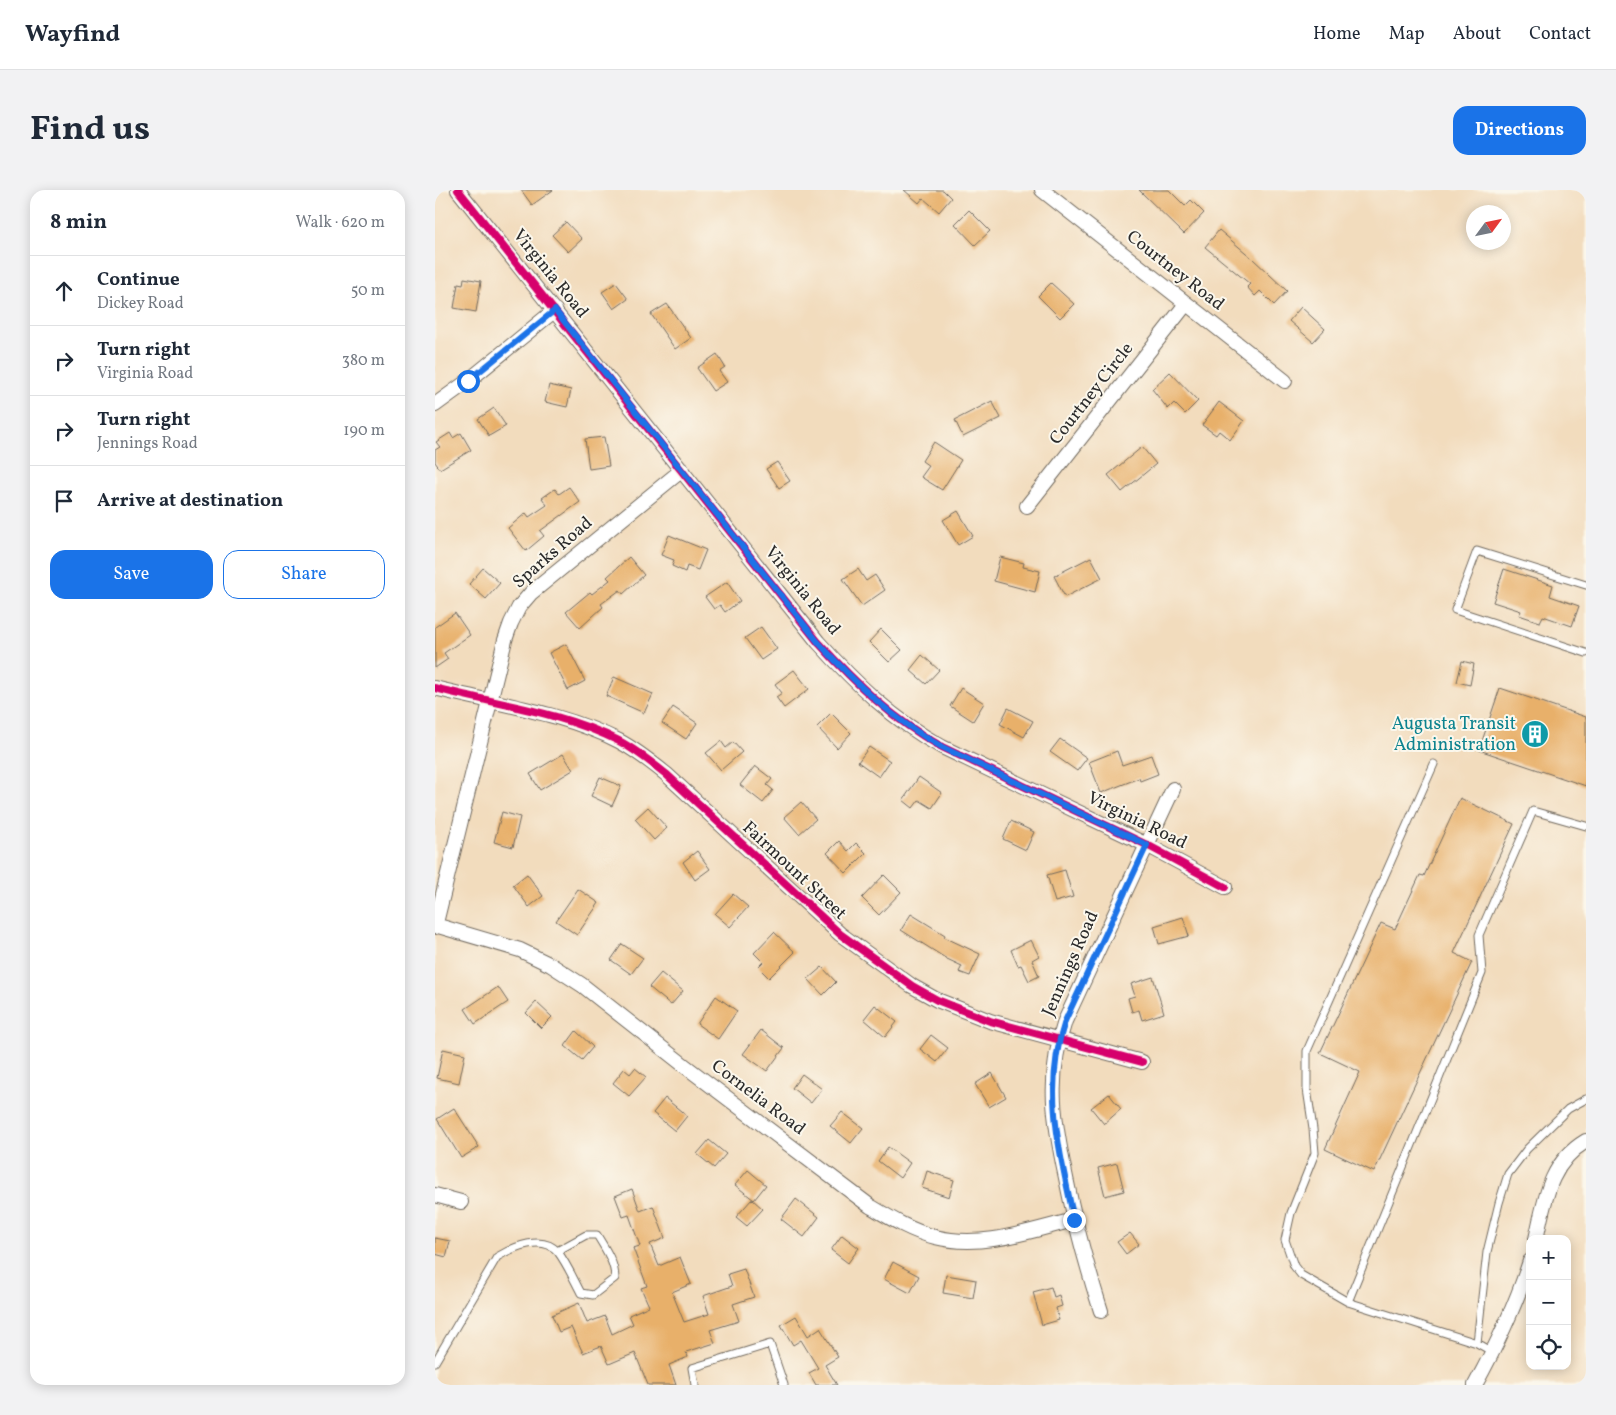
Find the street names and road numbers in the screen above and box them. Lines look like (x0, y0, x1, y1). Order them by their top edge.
street label: Virginia Road (506, 224, 594, 324)
street label: Courtney Road (1121, 225, 1229, 317)
street label: Courtney Circle (1044, 338, 1140, 450)
street label: Sparks Road (508, 511, 598, 595)
street label: Virginia Road (758, 541, 846, 641)
street label: Virginia Road (1083, 786, 1191, 856)
street label: Fairmount Street (736, 816, 852, 926)
street label: Jennings Road (1037, 907, 1105, 1021)
street label: Cornelia Road (706, 1054, 810, 1142)

